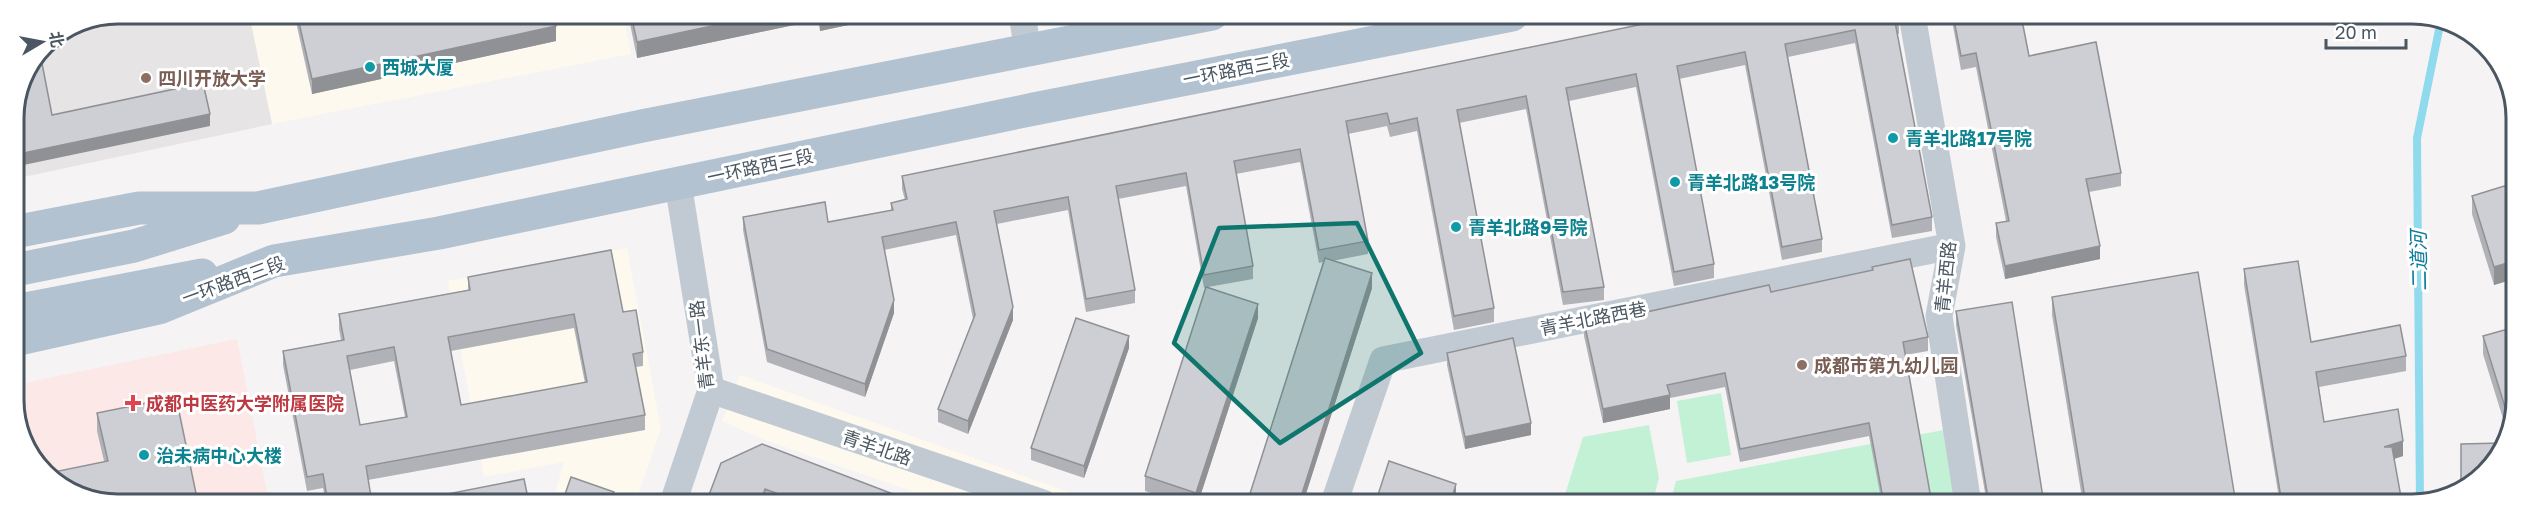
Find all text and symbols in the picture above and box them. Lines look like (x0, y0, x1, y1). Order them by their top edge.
north arrow (12, 12, 72, 72)
scale bar (2326, 12, 2406, 50)
text: 20 m (2335, 21, 2377, 43)
text: 北 (46, 30, 68, 49)
street label: 一环路西三段 (1181, 48, 1291, 90)
place label: 西城大厦 (382, 56, 454, 78)
marker: 西城大厦 (363, 60, 377, 74)
place label: 四川开放大学 (158, 67, 266, 89)
marker: 四川开放大学 (139, 71, 153, 85)
place label: 青羊北路17号院 (1905, 127, 2032, 149)
marker: 青羊北路17号院 (1886, 131, 1900, 145)
street label: 一环路西三段 (705, 144, 815, 188)
place label: 青羊北路13号院 (1687, 171, 1815, 193)
marker: 青羊北路13号院 (1668, 175, 1682, 189)
place label: 青羊北路9号院 (1468, 216, 1587, 238)
marker: 青羊北路9号院 (1449, 220, 1463, 234)
water label: 二道河 (2405, 227, 2431, 291)
street label: 青羊西路 (1930, 240, 1960, 314)
street label: 一环路西三段 (178, 251, 288, 309)
street label: 青羊北路西巷 (1538, 297, 1648, 339)
street label: 青羊东一路 (685, 299, 717, 391)
place label: 成都市第九幼儿园 (1814, 354, 1958, 376)
marker: 成都市第九幼儿园 (1795, 358, 1809, 372)
place label: 成都中医药大学附属医院 (146, 392, 344, 414)
marker: 成都中医药大学附属医院 (124, 394, 142, 412)
street label: 青羊北路 (839, 425, 915, 469)
place label: 治未病中心大楼 (156, 444, 282, 466)
marker: 治未病中心大楼 (137, 448, 151, 462)

